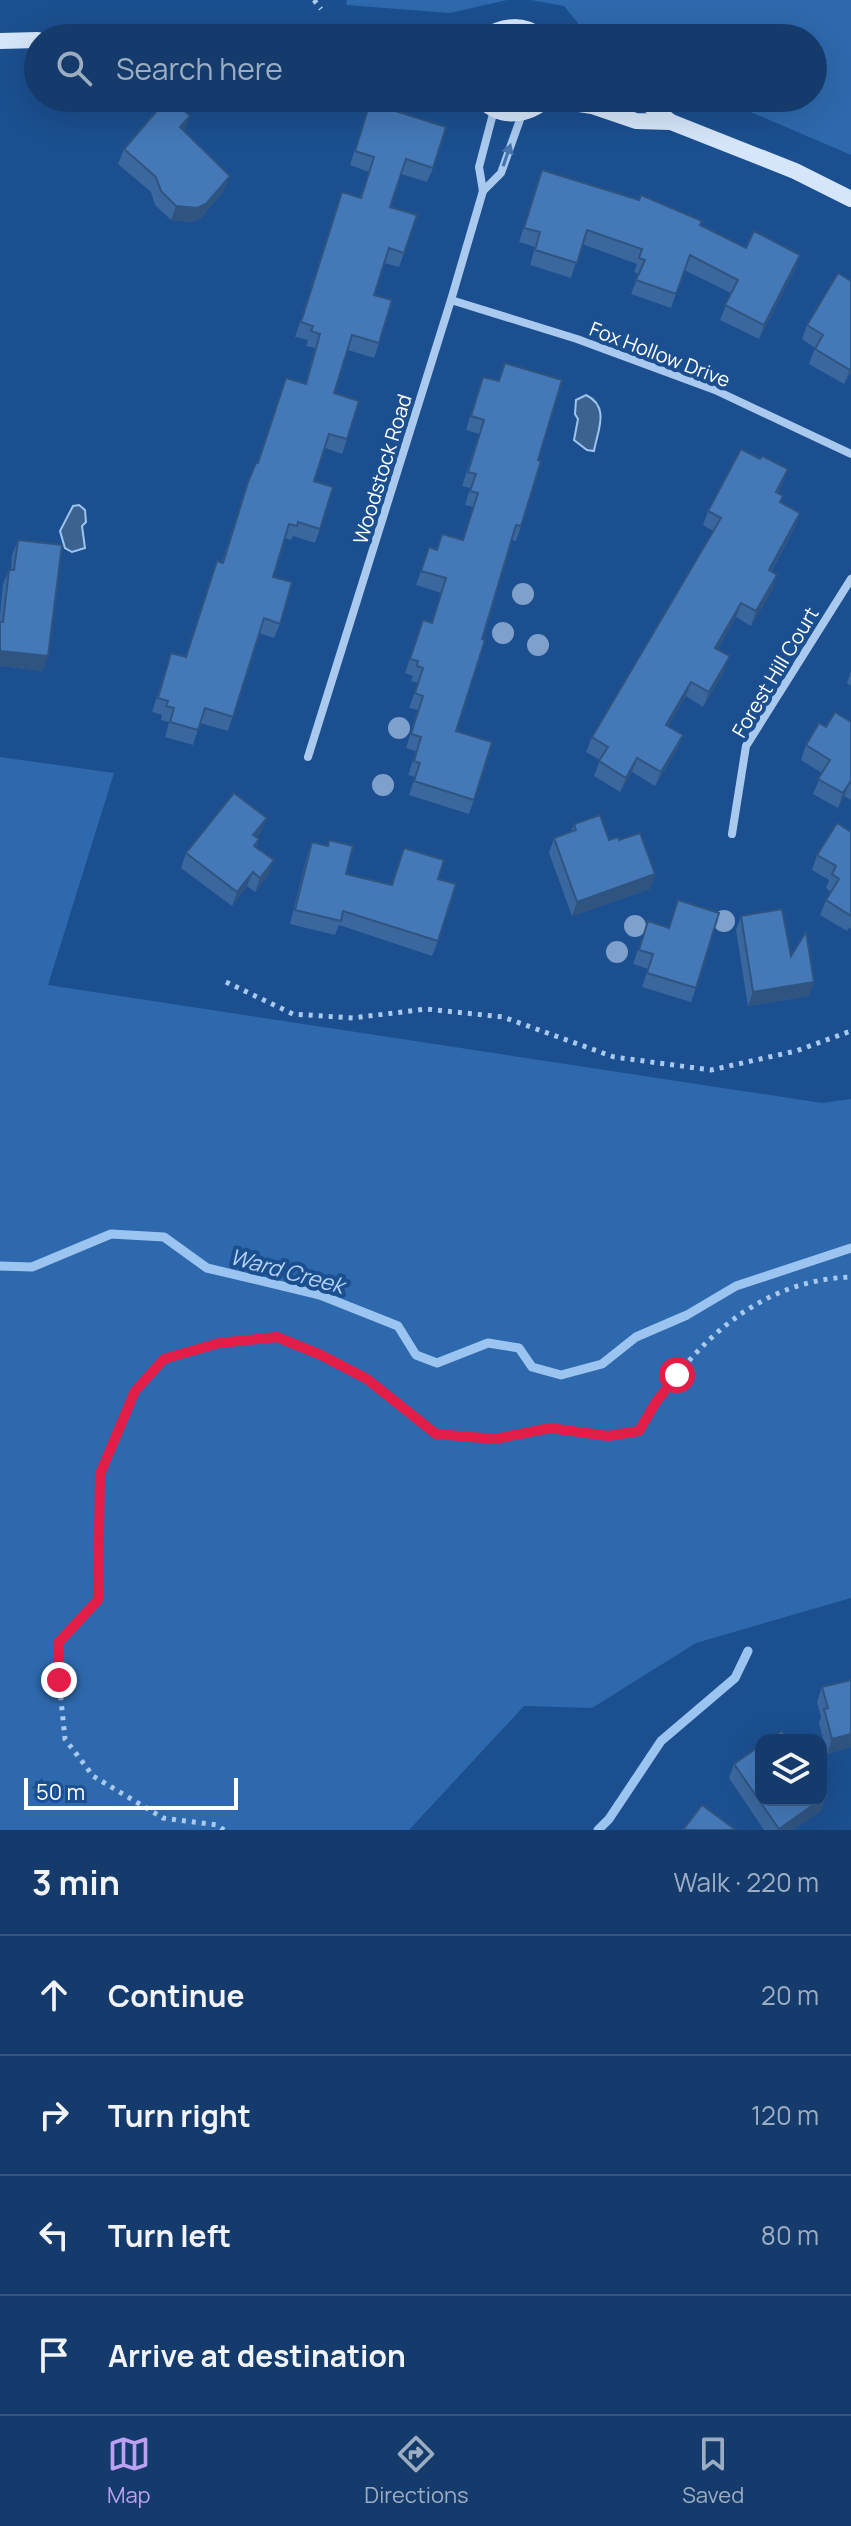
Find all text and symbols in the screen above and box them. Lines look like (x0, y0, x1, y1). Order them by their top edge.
search box (24, 24, 827, 112)
icon: search (52, 46, 96, 90)
text: Search here (116, 48, 283, 89)
one-way arrow (501, 143, 514, 167)
street label: Fox Hollow Drive (586, 315, 734, 393)
street label: Woodstock Road (346, 391, 418, 547)
street label: Forest Hill Court (725, 602, 825, 742)
water label: Ward Creek (227, 1241, 350, 1301)
route start (659, 1357, 695, 1393)
route end (41, 1662, 77, 1698)
map controls (755, 1734, 827, 1806)
button: layers (755, 1734, 827, 1806)
scale bar (24, 1774, 238, 1810)
text: 50 m (36, 1777, 85, 1807)
text: 3 min (32, 1859, 120, 1905)
text: Walk · 220 m (673, 1864, 819, 1900)
icon: ahead (32, 1973, 76, 2017)
text: Continue (108, 1975, 244, 2016)
text: 20 m (761, 1977, 819, 2013)
icon: right (32, 2093, 76, 2137)
text: Turn right (108, 2095, 251, 2136)
text: 120 m (751, 2097, 819, 2133)
icon: left (32, 2213, 76, 2257)
text: Turn left (108, 2215, 231, 2256)
text: 80 m (761, 2217, 819, 2253)
icon: arrive (32, 2333, 76, 2377)
text: Arrive at destination (108, 2335, 406, 2376)
tab: Map (107, 2432, 151, 2510)
tab: Directions (364, 2432, 469, 2510)
tab: Saved (682, 2432, 744, 2510)

